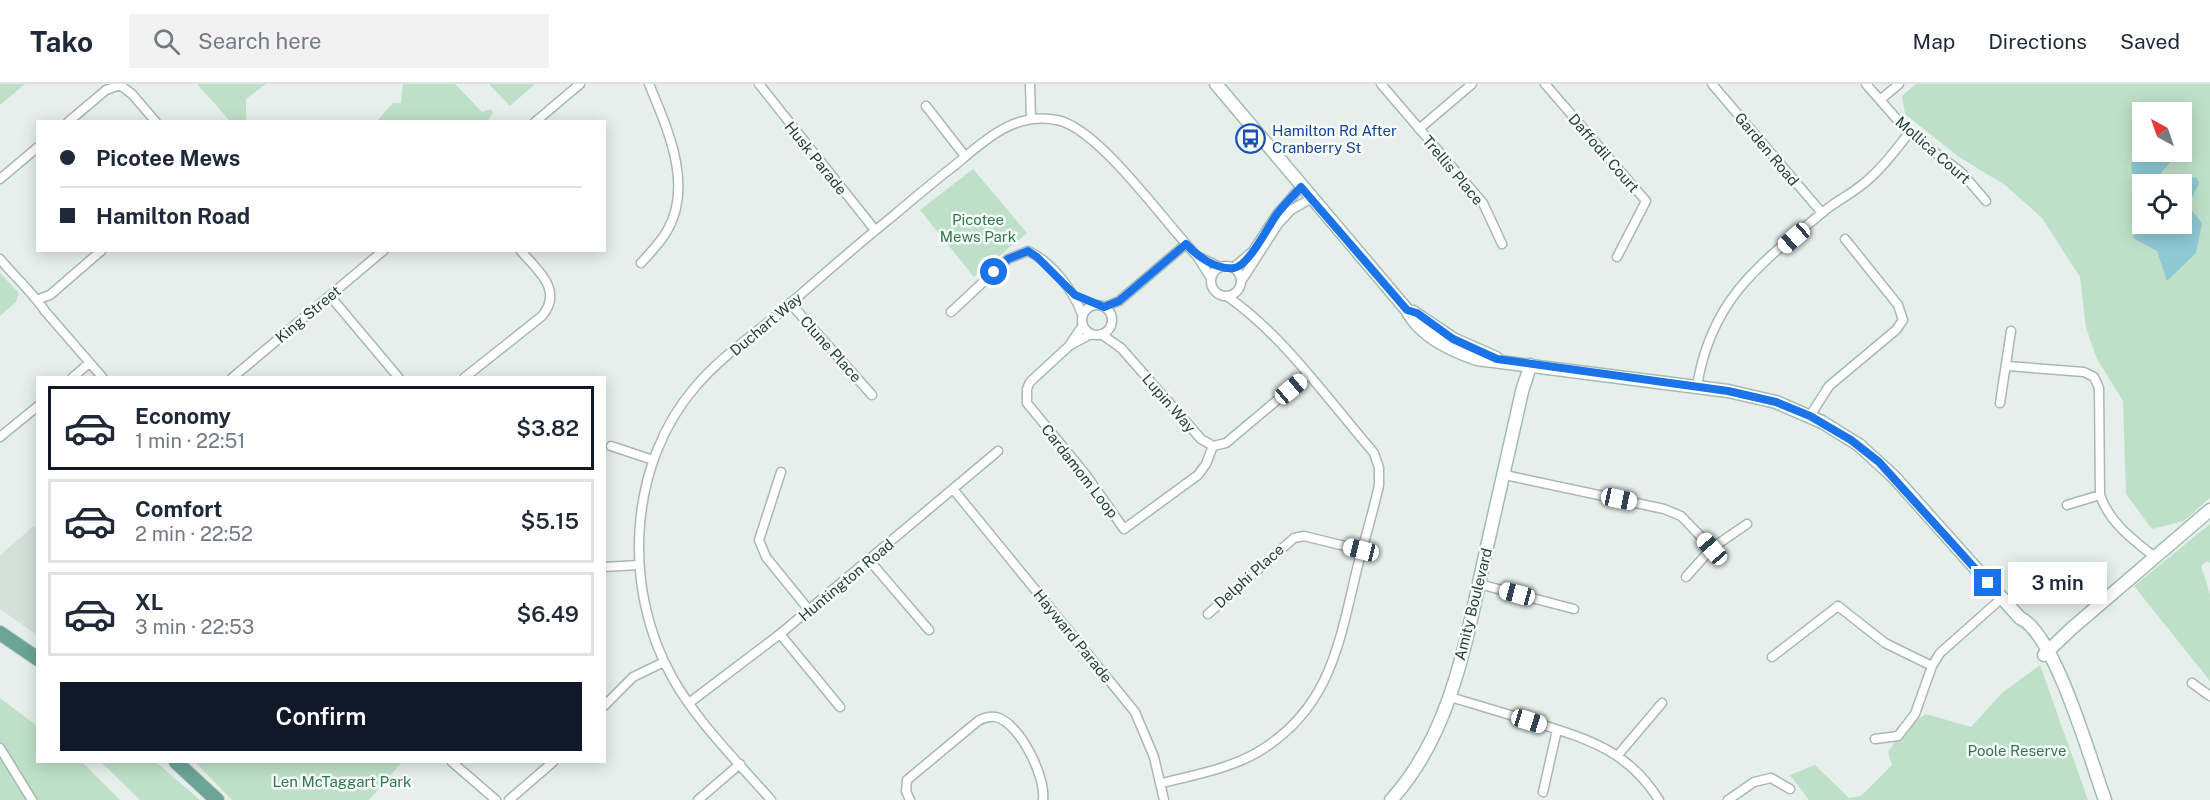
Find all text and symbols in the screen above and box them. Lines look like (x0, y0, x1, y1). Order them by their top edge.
search box (129, 14, 549, 68)
text: Tako (30, 25, 93, 58)
icon: search (150, 25, 183, 58)
text: Search here (198, 28, 322, 54)
text: Map (1913, 29, 1955, 54)
text: Directions (1988, 29, 2087, 54)
text: Saved (2120, 29, 2180, 54)
north arrow (2132, 102, 2192, 162)
map controls (2132, 102, 2192, 234)
street label: Garden Road (1731, 109, 1803, 189)
street label: Daffodil Court (1565, 110, 1643, 196)
street label: Mollica Court (1892, 113, 1974, 187)
street label: Husk Parade (781, 118, 851, 198)
place label: Hamilton Rd After Cranberry St (1272, 122, 1397, 156)
bus stop icon: Hamilton Rd After Cranberry St (1235, 123, 1267, 155)
street label: Trellis Place (1419, 132, 1487, 208)
text: Picotee Mews (96, 145, 240, 171)
button: locate (2132, 174, 2192, 234)
text: Hamilton Road (96, 203, 250, 229)
park label: Picotee Mews Park (940, 211, 1016, 245)
car (1775, 219, 1813, 257)
route start (980, 258, 1007, 285)
street label: King Street (272, 282, 344, 346)
street label: Duchart Way (727, 289, 805, 359)
street label: Clune Place (797, 312, 865, 386)
street label: Lupin Way (1139, 370, 1199, 436)
car (1271, 371, 1311, 407)
icon: car (63, 401, 117, 455)
text: Economy (135, 403, 231, 429)
text: $3.82 (516, 415, 579, 441)
street label: Cardamom Loop (1038, 421, 1122, 521)
text: 1 min · 22:51 (135, 429, 245, 453)
car (1600, 486, 1638, 512)
icon: car (63, 494, 117, 548)
text: Comfort (135, 496, 222, 522)
text: $5.15 (521, 508, 579, 534)
text: 2 min · 22:52 (135, 522, 253, 546)
car (1693, 530, 1731, 568)
street label: Huntington Road (795, 535, 897, 625)
car (1341, 537, 1381, 563)
street label: Delphi Place (1211, 540, 1287, 612)
street label: Amity Boulevard (1451, 546, 1495, 662)
callout: 3 min (2009, 562, 2108, 604)
route end (1974, 569, 2001, 596)
text: 3 min (2031, 571, 2084, 595)
car (1497, 581, 1537, 607)
street label: Hayward Parade (1030, 586, 1116, 686)
icon: car (63, 587, 117, 641)
text: XL (135, 589, 163, 615)
text: $6.49 (516, 601, 579, 627)
text: 3 min · 22:53 (135, 615, 254, 639)
button: Confirm (60, 682, 582, 751)
car (1509, 707, 1549, 735)
park label: Poole Reserve (1967, 742, 2067, 759)
park label: Len McTaggart Park (272, 773, 412, 790)

